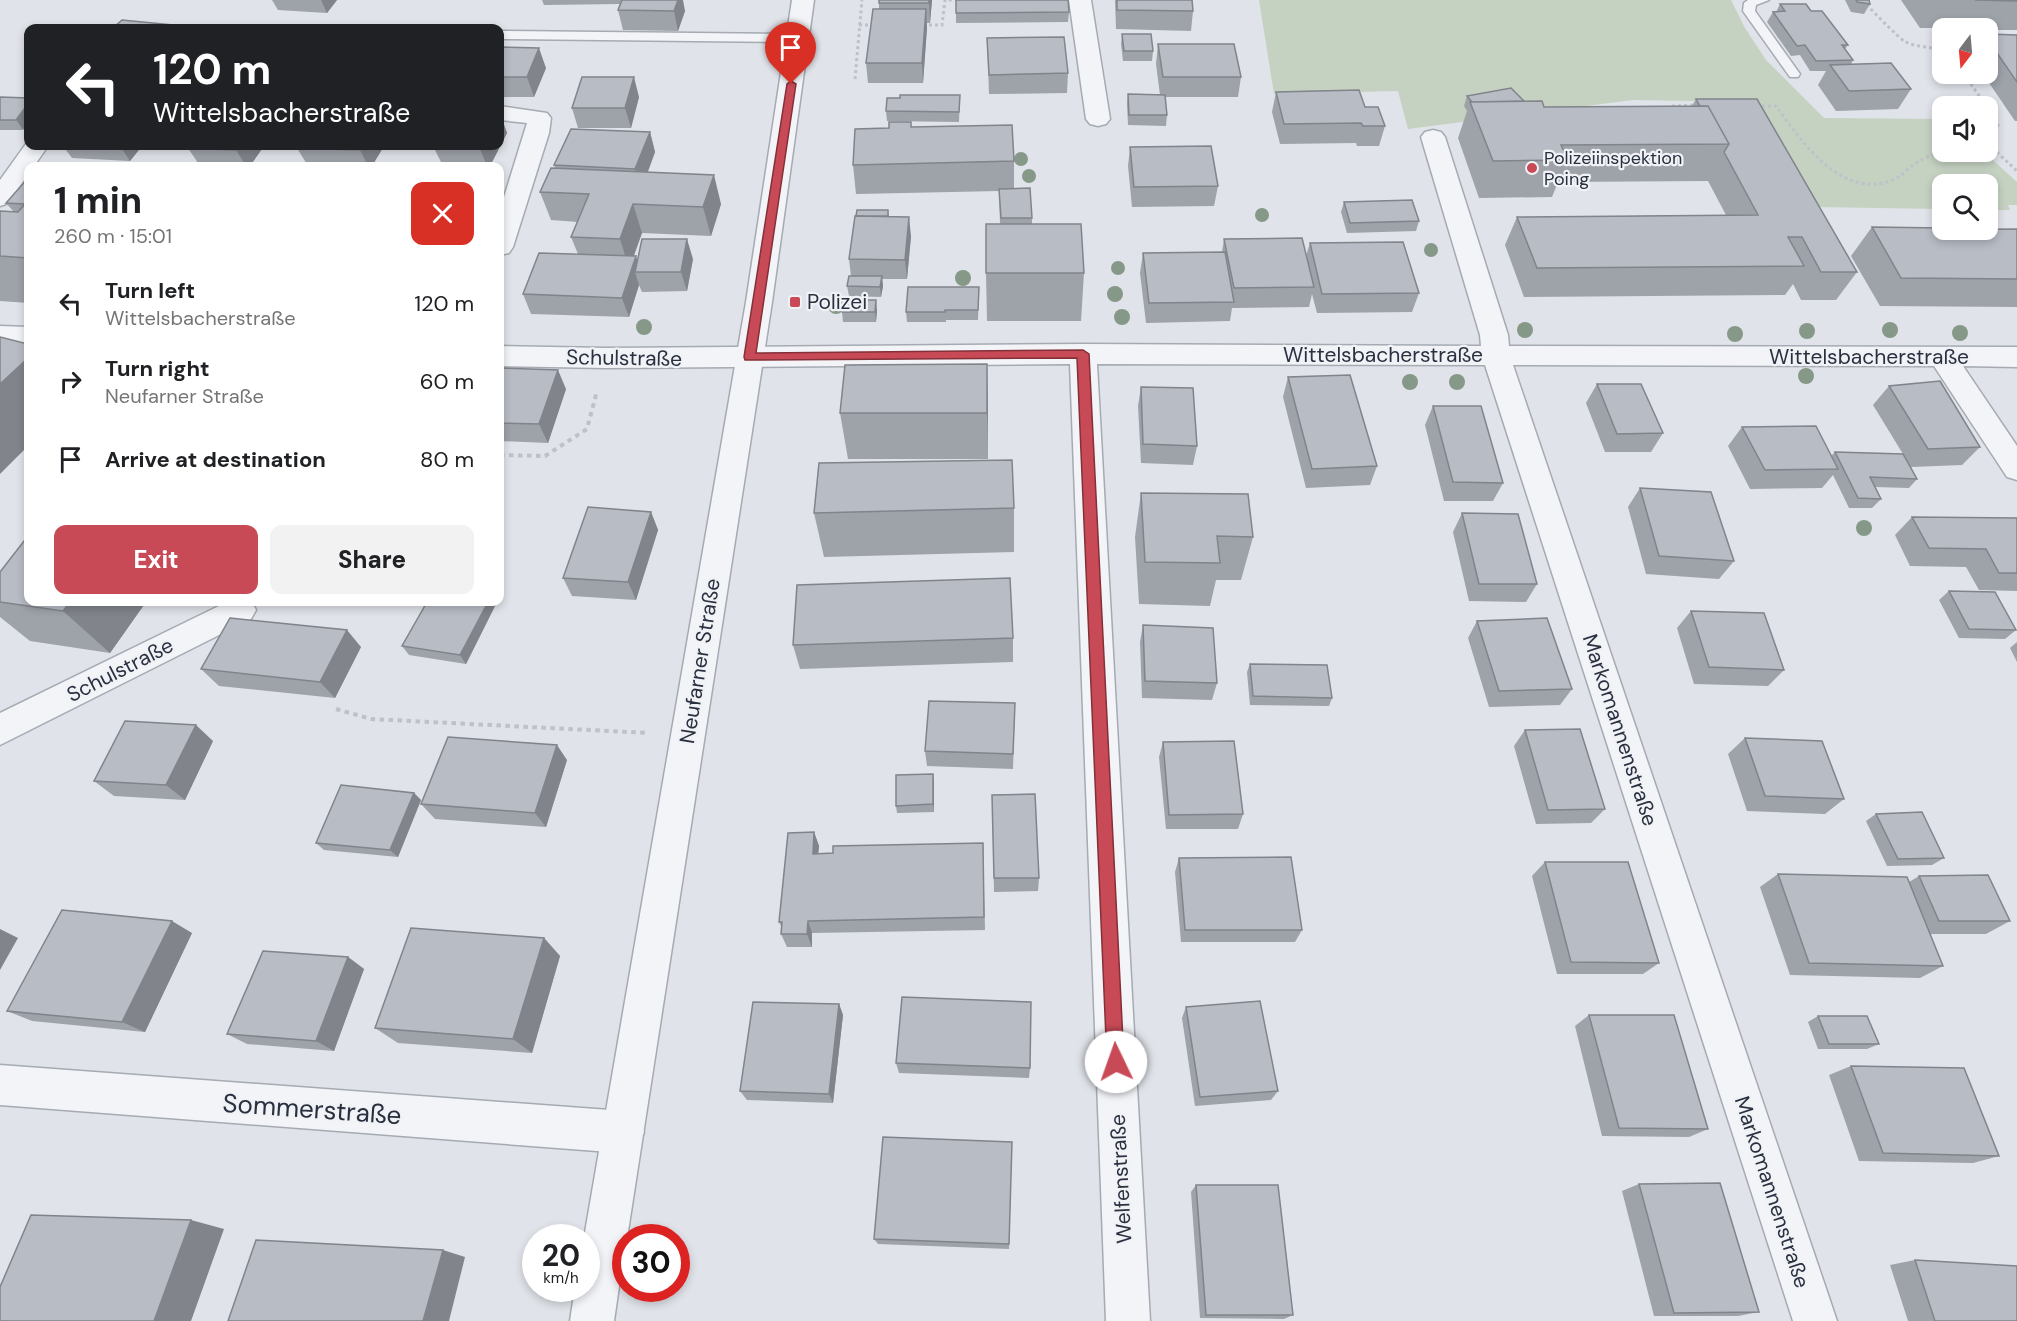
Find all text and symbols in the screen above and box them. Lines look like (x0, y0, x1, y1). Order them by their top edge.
north arrow (1932, 18, 1998, 84)
map controls (1932, 18, 1998, 240)
pin (765, 22, 816, 84)
icon: arrive (774, 31, 807, 64)
text: 120 m (153, 42, 271, 97)
icon: left (54, 48, 132, 126)
text: Wittelsbacherstraße (153, 95, 410, 130)
button: sound (1932, 96, 1998, 162)
place label: Polizeiinspektion Poing (1544, 146, 1682, 191)
marker: Polizeiinspektion Poing (1525, 161, 1539, 175)
button: search (1932, 174, 1998, 240)
text: 1 min (54, 177, 142, 224)
button: close (411, 182, 474, 245)
text: 260 m · 15:01 (54, 223, 172, 249)
text: Turn left (105, 276, 195, 305)
icon: left (54, 287, 87, 320)
place label: Polizei (807, 288, 867, 316)
text: 120 m (414, 289, 474, 318)
marker: Polizei (788, 295, 802, 309)
text: Wittelsbacherstraße (105, 305, 296, 331)
street label: Wittelsbacherstraße (1283, 341, 1483, 369)
street label: Schulstraße (566, 343, 682, 373)
street label: Wittelsbacherstraße (1769, 343, 1969, 371)
text: Turn right (105, 354, 210, 383)
icon: right (54, 365, 87, 398)
text: 60 m (420, 367, 474, 396)
text: Neufarner Straße (105, 383, 264, 409)
icon: arrive (54, 443, 87, 476)
text: Arrive at destination (105, 445, 326, 474)
text: 80 m (420, 445, 474, 474)
button: Exit (54, 525, 258, 594)
button: Share (270, 525, 474, 594)
street label: Neufarner Straße (673, 576, 727, 746)
street label: Markomannenstraße (1576, 630, 1664, 830)
street label: Schulstraße (62, 631, 178, 709)
position arrow (1084, 1030, 1148, 1094)
street label: Sommerstraße (221, 1086, 403, 1132)
street label: Markomannenstraße (1728, 1092, 1816, 1292)
street label: Welfenstraße (1104, 1113, 1138, 1244)
speed limit sign: 30 (612, 1224, 690, 1302)
text: 20 (542, 1236, 580, 1275)
text: km/h (543, 1268, 579, 1288)

